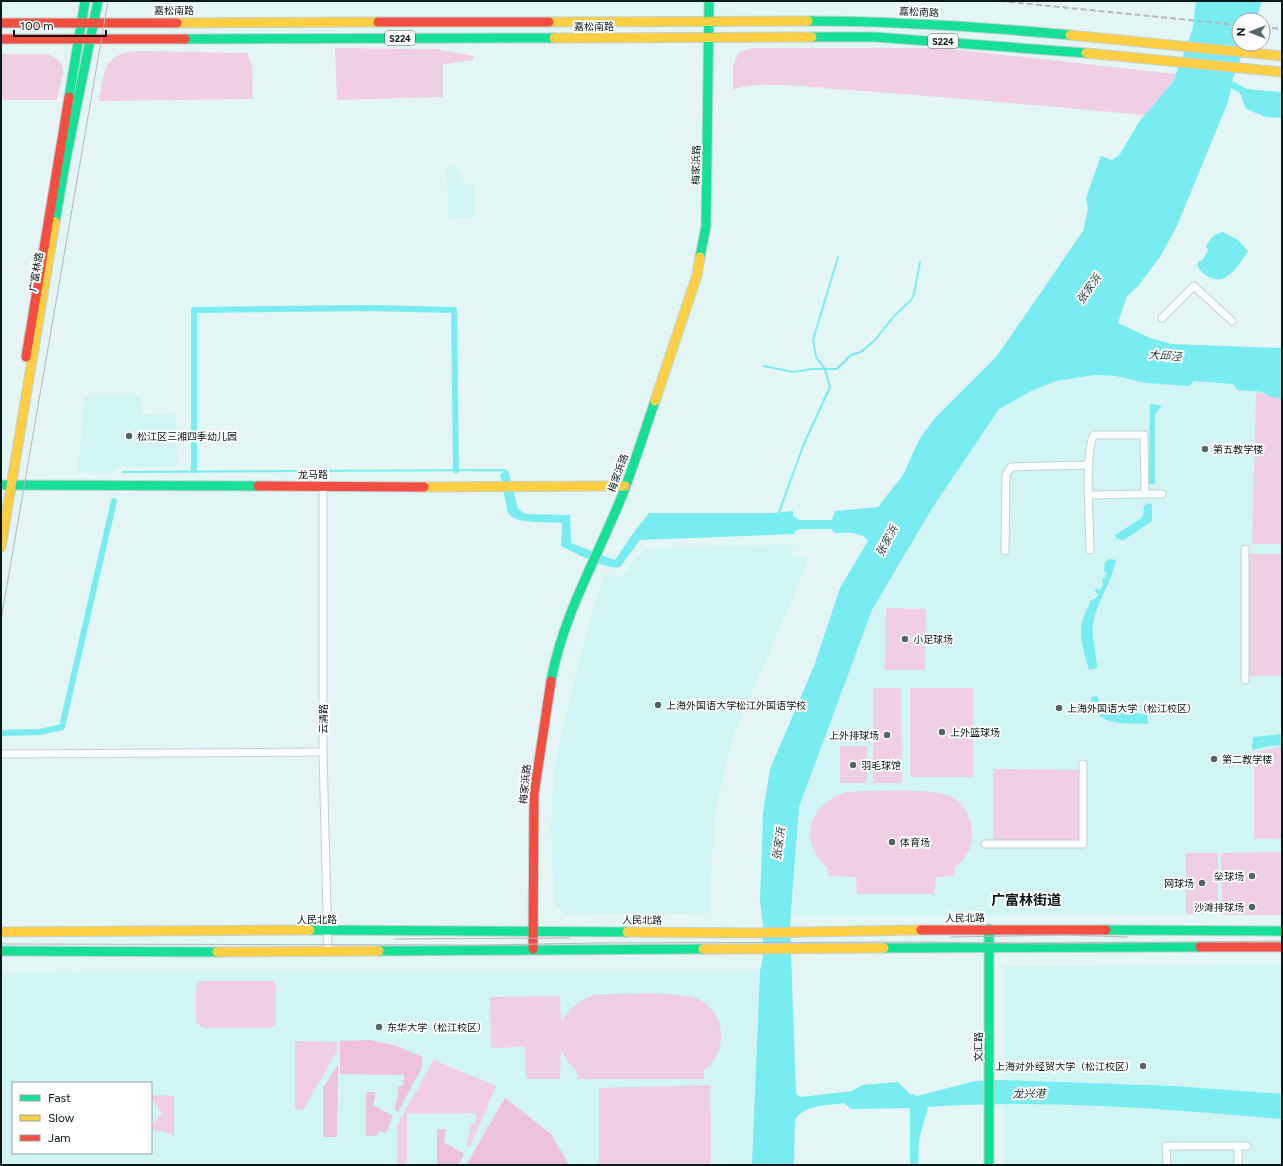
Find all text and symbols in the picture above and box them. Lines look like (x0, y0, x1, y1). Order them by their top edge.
street label: 嘉松南路 (154, 4, 194, 17)
street label: 嘉松南路 (899, 4, 939, 20)
scale bar (14, 12, 106, 38)
north arrow (1231, 12, 1271, 52)
text: 100 m (20, 19, 54, 33)
street label: 嘉松南路 (574, 20, 614, 33)
text: N (1235, 28, 1248, 36)
road number: S224 (385, 31, 415, 45)
road number: S224 (928, 34, 958, 48)
street label: 梅家浜路 (689, 145, 703, 185)
street label: 广富林路 (26, 251, 46, 293)
water label: 张家浜 (1074, 271, 1105, 306)
water label: 大邱泾 (1148, 348, 1183, 364)
place label: 松江区三湘四季幼儿园 (137, 430, 237, 443)
marker: 松江区三湘四季幼儿园 (124, 431, 134, 441)
place label: 第五教学楼 (1213, 443, 1263, 456)
marker: 第五教学楼 (1200, 444, 1210, 454)
street label: 梅家浜路 (605, 452, 631, 494)
street label: 龙马路 (298, 468, 328, 481)
water label: 张家浜 (874, 522, 901, 559)
place label: 小足球场 (913, 633, 953, 646)
marker: 小足球场 (900, 634, 910, 644)
place label: 上海外国语大学松江外国语学校 (666, 699, 806, 712)
marker: 上海外国语大学松江外国语学校 (653, 700, 663, 710)
place label: 上海外国语大学（松江校区） (1067, 702, 1197, 715)
marker: 上海外国语大学（松江校区） (1054, 703, 1064, 713)
street label: 云清路 (317, 704, 330, 734)
place label: 上外篮球场 (950, 726, 1000, 739)
marker: 上外篮球场 (937, 727, 947, 737)
place label: 上外排球场 (829, 729, 879, 742)
marker: 上外排球场 (882, 730, 892, 740)
place label: 第二教学楼 (1222, 753, 1272, 766)
marker: 第二教学楼 (1209, 754, 1219, 764)
place label: 羽毛球馆 (861, 759, 901, 772)
marker: 羽毛球馆 (848, 760, 858, 770)
street label: 梅家浜路 (516, 763, 534, 805)
water label: 张家浜 (770, 826, 788, 861)
place label: 体育场 (900, 836, 930, 849)
marker: 体育场 (887, 837, 897, 847)
place label: 垒球场 (1214, 870, 1244, 883)
marker: 垒球场 (1247, 871, 1257, 881)
place label: 网球场 (1164, 877, 1194, 890)
marker: 网球场 (1197, 878, 1207, 888)
district label: 广富林街道 (991, 892, 1061, 909)
place label: 沙滩排球场 (1194, 901, 1244, 914)
marker: 沙滩排球场 (1247, 902, 1257, 912)
street label: 人民北路 (945, 911, 985, 925)
street label: 人民北路 (297, 913, 337, 926)
street label: 人民北路 (622, 913, 662, 927)
place label: 东华大学（松江校区） (387, 1021, 487, 1034)
marker: 东华大学（松江校区） (374, 1022, 384, 1032)
street label: 文汇路 (972, 1032, 985, 1062)
place label: 上海对外经贸大学（松江校区） (995, 1060, 1135, 1073)
marker: 上海对外经贸大学（松江校区） (1138, 1061, 1148, 1071)
legend (12, 1082, 152, 1154)
water label: 龙兴港 (1012, 1087, 1048, 1101)
text: Fast (48, 1091, 71, 1105)
text: Slow (48, 1111, 75, 1125)
text: Jam (48, 1131, 71, 1145)

